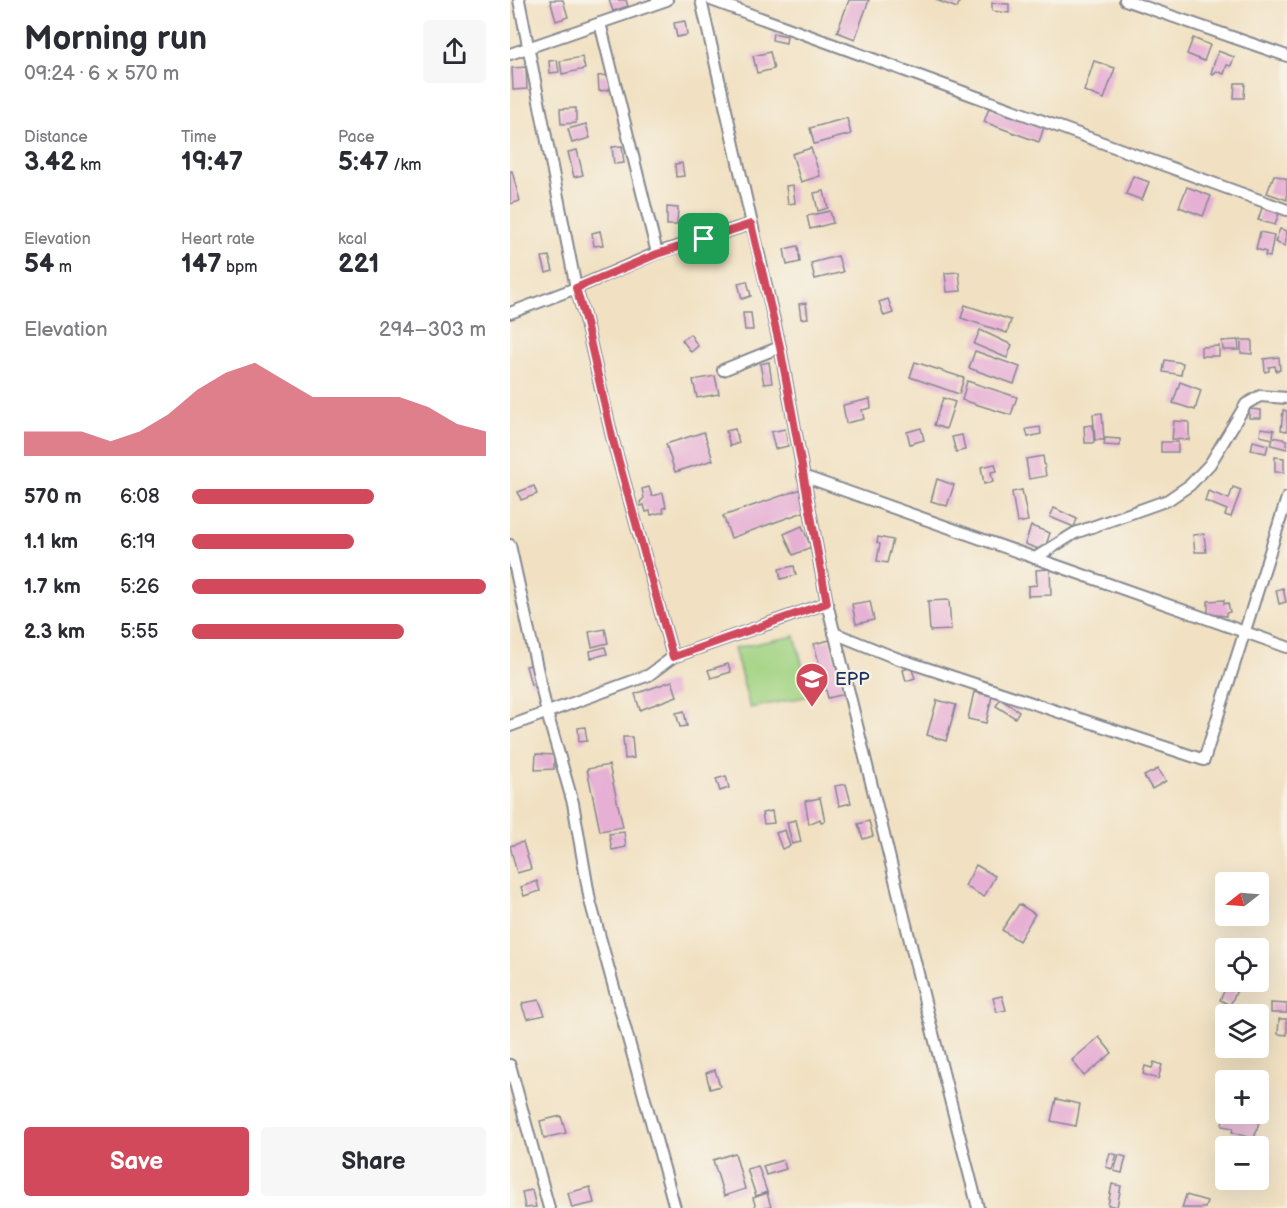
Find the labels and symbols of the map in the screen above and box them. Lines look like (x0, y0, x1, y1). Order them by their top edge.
pin (678, 213, 729, 264)
school or university icon: EPP (794, 661, 830, 708)
place label: EPP (835, 669, 870, 690)
north arrow (1215, 872, 1269, 926)

